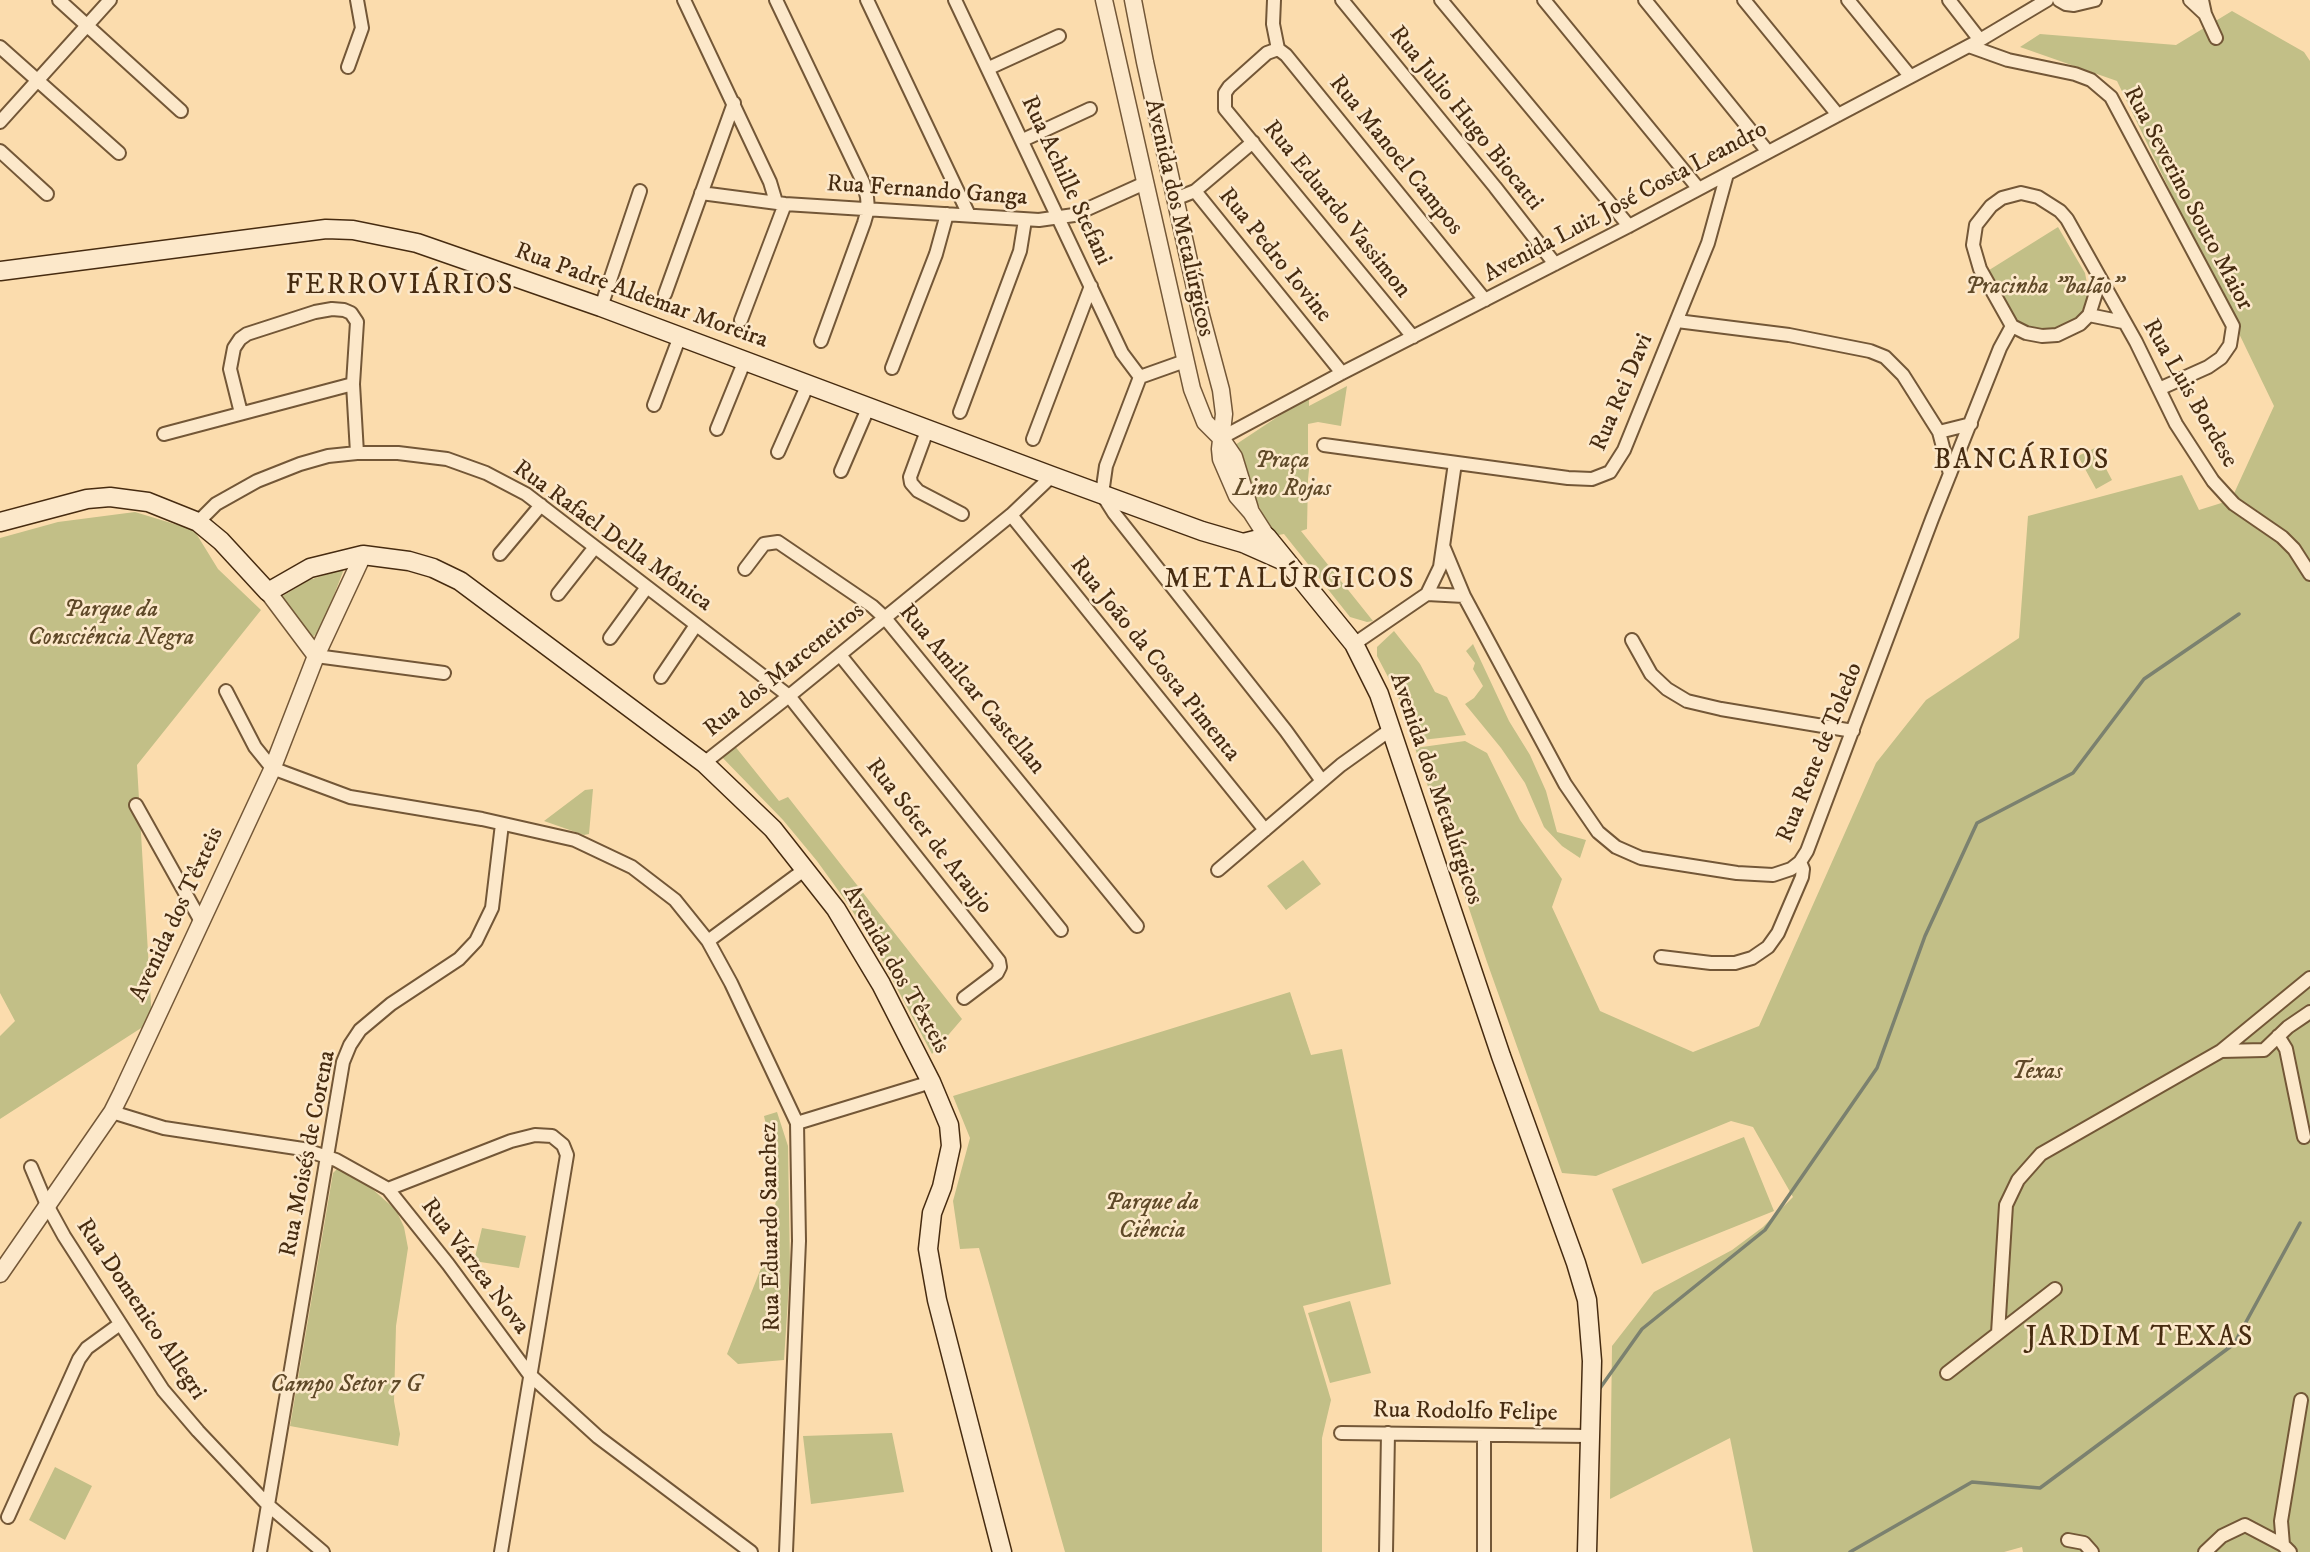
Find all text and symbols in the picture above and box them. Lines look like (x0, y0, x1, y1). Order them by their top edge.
street label: Rua Julio Hugo Biocatti (1382, 21, 1548, 217)
street label: Rua Manoel Campos (1322, 70, 1468, 242)
street label: Rua Severino Souto Maior (2116, 82, 2258, 316)
street label: Rua Achille Stefani (1013, 92, 1117, 270)
street label: Avenida dos Metalúrgicos (1137, 96, 1219, 340)
street label: Rua Eduardo Vassimon (1256, 116, 1416, 304)
street label: Avenida Luiz José Costa Leandro (1479, 116, 1773, 290)
street label: Rua Fernando Ganga (826, 171, 1028, 213)
street label: Rua Pedro Iovine (1211, 183, 1337, 329)
street label: Rua Padre Aldemar Moreira (511, 238, 771, 356)
district label: FERROVIÁRIOS (287, 270, 513, 304)
park label: Pracinha "balão" (1965, 274, 2123, 302)
street label: Rua Luis Bordese (2135, 315, 2243, 473)
street label: Rua Rei Davi (1585, 330, 1661, 456)
district label: BANCÁRIOS (1935, 445, 2109, 479)
park label: Praça Lino Rojas (1233, 448, 1331, 504)
street label: Rua Rafael Della Mônica (507, 455, 717, 619)
street label: Rua João da Costa Pimenta (1063, 552, 1245, 768)
district label: METALÚRGICOS (1166, 564, 1414, 598)
park label: Parque da Consciência Negra (28, 597, 194, 653)
street label: Rua dos Marceneiros (699, 597, 871, 745)
street label: Rua Amilcar Castellan (891, 599, 1051, 781)
street label: Rua Rene de Toledo (1772, 659, 1870, 847)
street label: Avenida dos Metalúrgicos (1382, 669, 1488, 909)
street label: Rua Sóter de Araujo (858, 754, 998, 920)
street label: Avenida dos Têxteis (125, 823, 231, 1007)
street label: Avenida dos Têxteis (835, 881, 955, 1059)
street label: Rua Moisés de Corena (275, 1048, 343, 1260)
park label: Texas (2011, 1059, 2063, 1087)
street label: Rua Eduardo Sanchez (756, 1122, 788, 1332)
park label: Parque da Ciência (1105, 1190, 1199, 1246)
street label: Rua Várzea Nova (413, 1193, 535, 1341)
street label: Rua Domenico Allegri (69, 1214, 211, 1406)
district label: JARDIM TEXAS (2027, 1322, 2253, 1356)
park label: Campo Setor 7 G (270, 1372, 422, 1400)
street label: Rua Rodolfo Felipe (1372, 1397, 1558, 1429)

